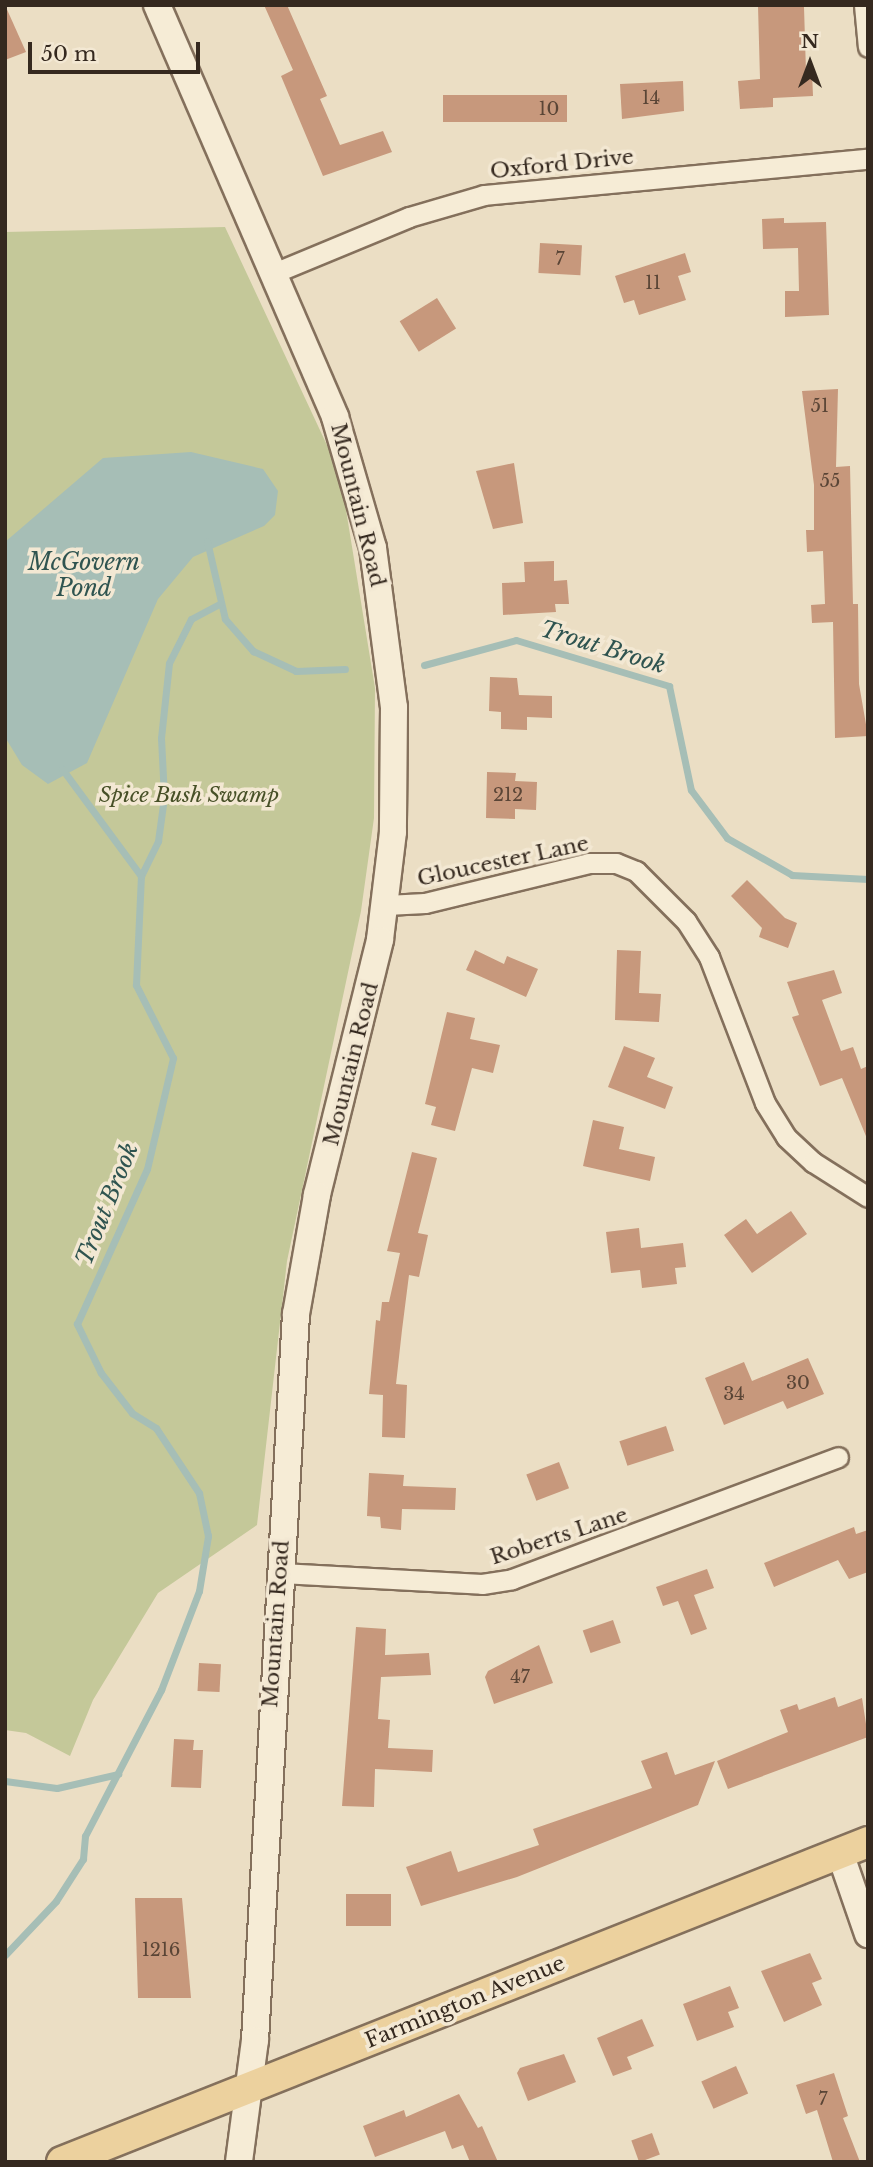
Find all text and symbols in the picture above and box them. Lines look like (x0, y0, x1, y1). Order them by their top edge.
scale bar (32, 28, 203, 72)
north arrow (775, 28, 845, 98)
text: N (801, 30, 819, 53)
text: 50 m (41, 41, 96, 67)
house number: 14 (642, 87, 660, 109)
house number: 10 (539, 98, 559, 120)
street label: Oxford Drive (489, 144, 635, 184)
house number: 7 (555, 248, 565, 270)
house number: 11 (645, 272, 661, 294)
house number: 51 (811, 395, 829, 417)
street label: Mountain Road (325, 421, 391, 589)
house number: 55 (820, 470, 840, 492)
water label: McGovern Pond (28, 548, 140, 602)
water label: Trout Brook (537, 615, 669, 679)
park label: Spice Bush Swamp (99, 782, 279, 808)
house number: 212 (493, 784, 523, 806)
street label: Gloucester Lane (415, 830, 591, 892)
street label: Mountain Road (318, 980, 384, 1148)
water label: Trout Brook (70, 1139, 144, 1269)
house number: 30 (786, 1372, 810, 1394)
house number: 34 (723, 1383, 745, 1405)
street label: Roberts Lane (487, 1502, 631, 1570)
street label: Mountain Road (258, 1539, 294, 1709)
house number: 47 (510, 1666, 530, 1688)
house number: 1216 (142, 1939, 180, 1961)
street label: Farmington Avenue (361, 1950, 569, 2054)
house number: 7 (818, 2088, 828, 2110)

